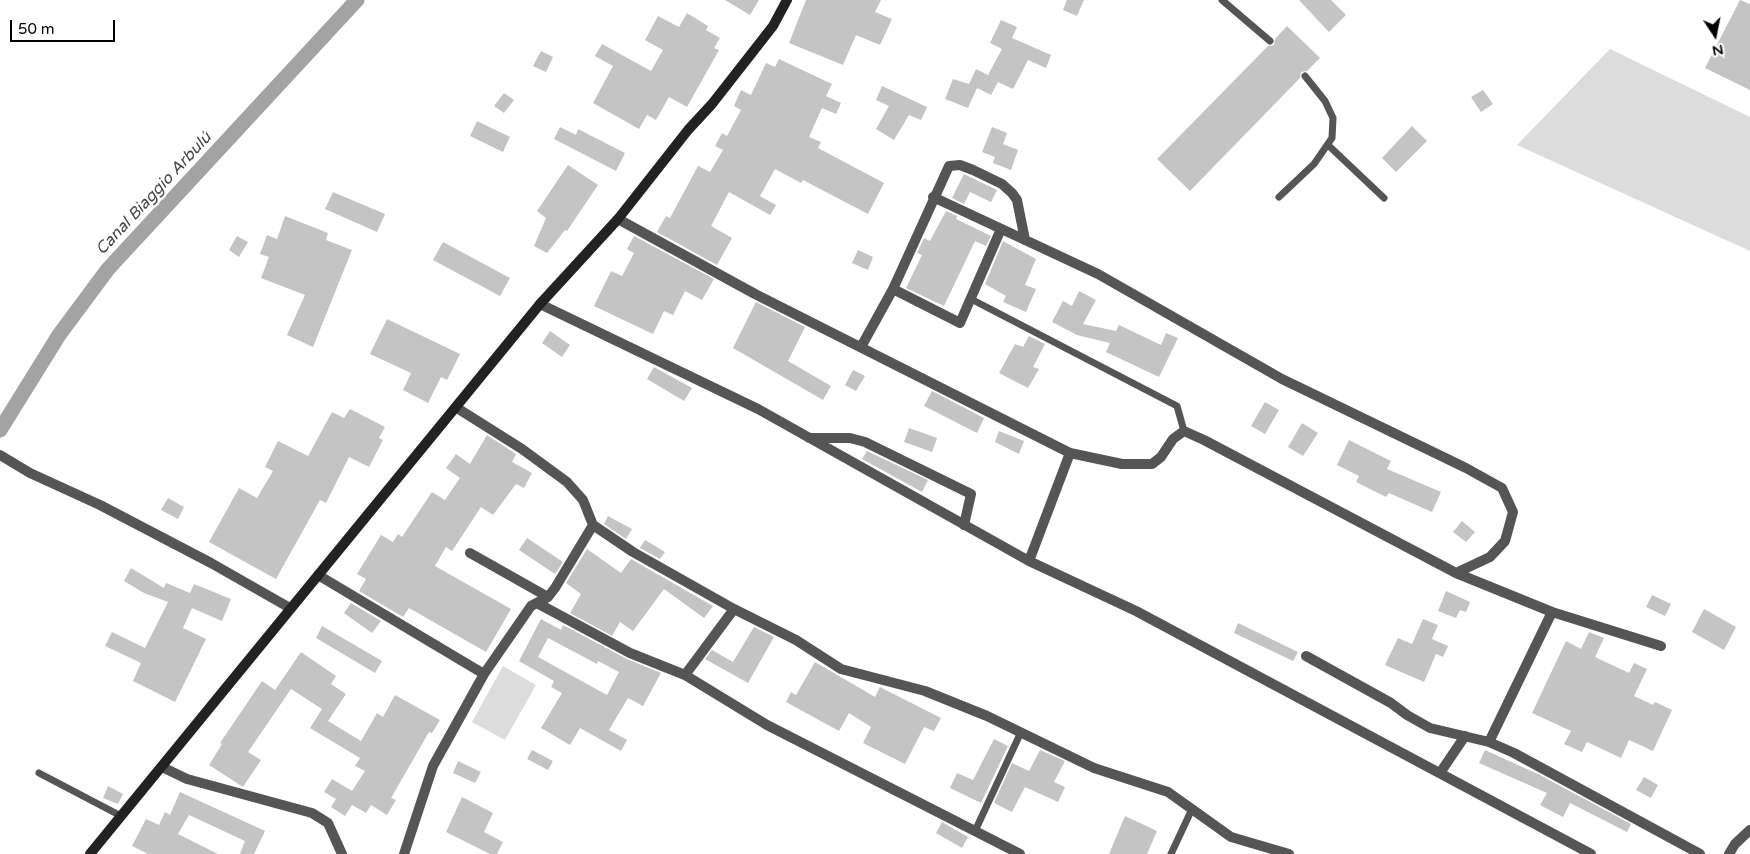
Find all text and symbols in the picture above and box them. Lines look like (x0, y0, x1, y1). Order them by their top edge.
scale bar (12, 10, 118, 42)
north arrow (1690, 10, 1740, 60)
text: 50 m (18, 20, 55, 38)
text: N (1711, 41, 1725, 60)
water label: Canal Biaggio Arbulú (92, 129, 216, 259)

